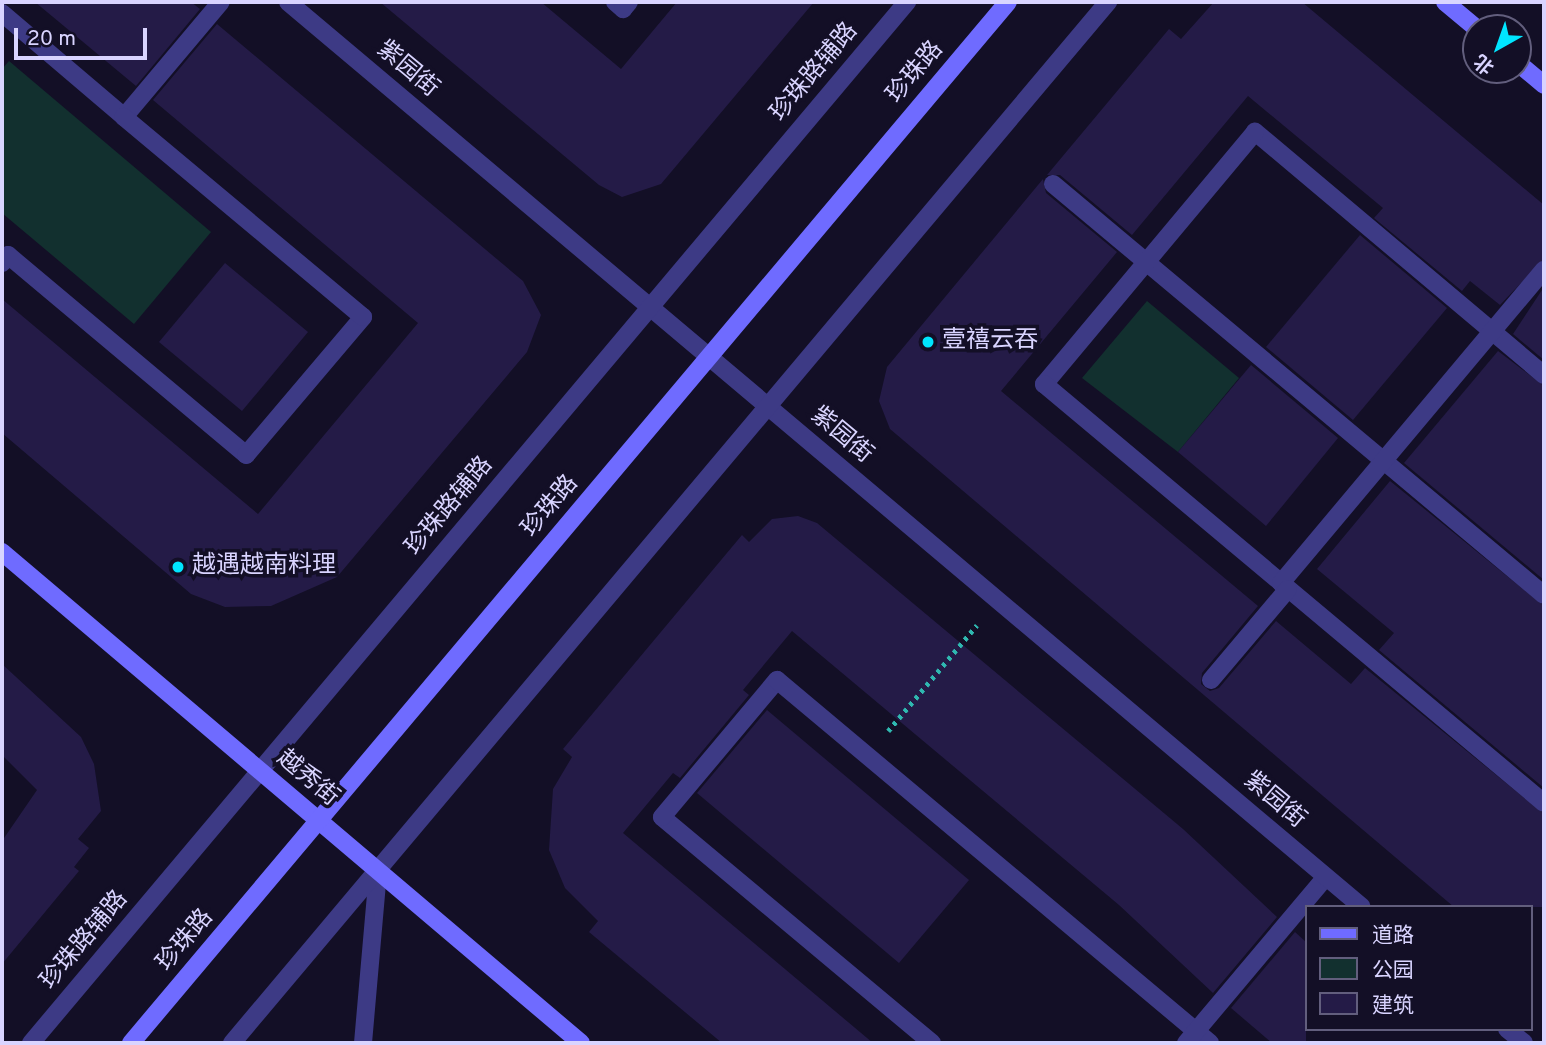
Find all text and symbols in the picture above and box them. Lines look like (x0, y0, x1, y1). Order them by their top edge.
scale bar (18, 14, 150, 58)
north arrow (1462, 14, 1532, 84)
street label: 珍珠路辅路 (765, 18, 865, 128)
text: 20 m (27, 26, 76, 53)
street label: 紫园街 (370, 36, 444, 104)
street label: 珍珠路 (882, 36, 950, 110)
text: 北 (1470, 48, 1500, 79)
place label: 壹禧云吞 (942, 328, 1038, 356)
marker: 壹禧云吞 (920, 334, 936, 350)
street label: 紫园街 (804, 402, 878, 470)
street label: 珍珠路辅路 (400, 452, 500, 562)
street label: 珍珠路 (517, 470, 585, 544)
place label: 越遇越南料理 (192, 553, 336, 581)
marker: 越遇越南料理 (170, 559, 186, 575)
street label: 越秀街 (270, 745, 344, 813)
street label: 紫园街 (1237, 767, 1311, 835)
street label: 珍珠路辅路 (35, 886, 135, 996)
street label: 珍珠路 (152, 904, 220, 978)
legend (1304, 905, 1532, 1031)
text: 道路 (1372, 923, 1414, 950)
text: 公园 (1372, 958, 1414, 985)
text: 建筑 (1372, 993, 1414, 1020)

